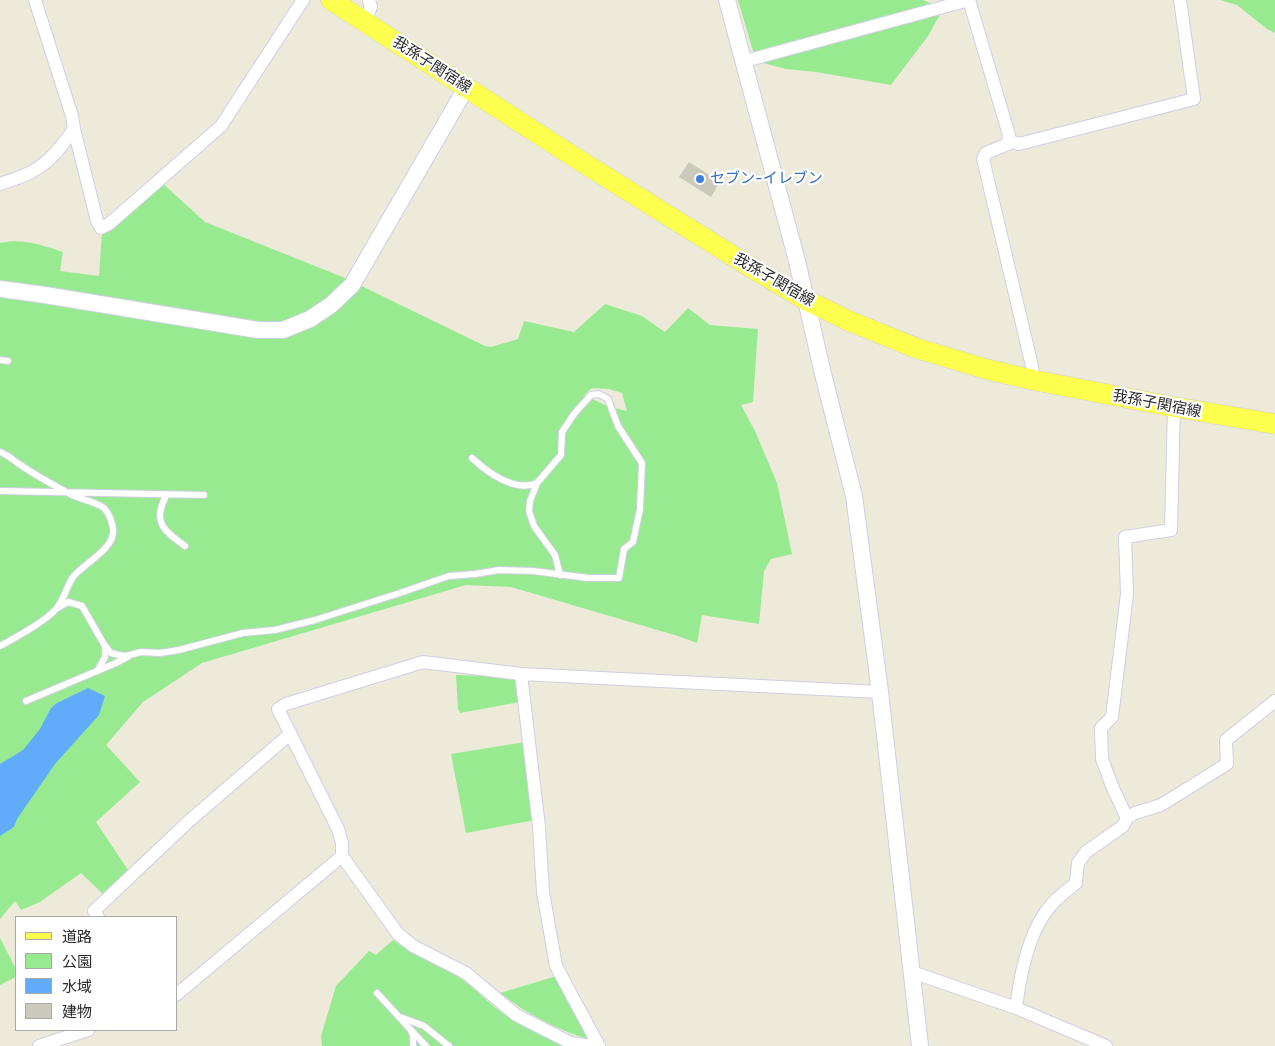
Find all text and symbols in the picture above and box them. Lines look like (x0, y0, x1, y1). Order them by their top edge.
street label: 我孫子関宿線 (389, 33, 475, 97)
place label: セブン-イレブン (710, 170, 823, 188)
marker: セブン-イレブン (694, 173, 706, 185)
street label: 我孫子関宿線 (731, 250, 817, 310)
street label: 我孫子関宿線 (1111, 387, 1203, 421)
legend (15, 916, 178, 1031)
text: 道路 (62, 928, 92, 946)
text: 公園 (62, 953, 92, 971)
text: 水域 (62, 978, 92, 996)
text: 建物 (62, 1003, 92, 1021)

